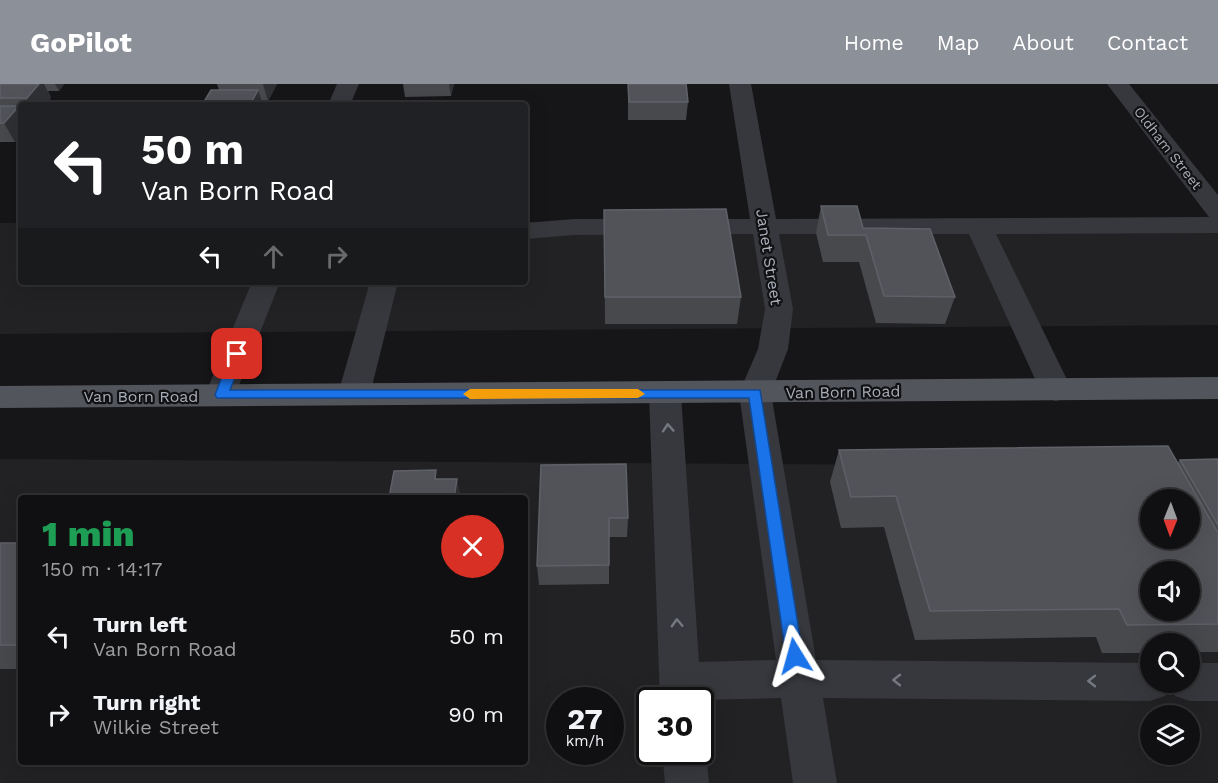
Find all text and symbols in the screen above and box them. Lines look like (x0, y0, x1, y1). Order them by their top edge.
text: GoPilot (30, 26, 132, 59)
text: Home (844, 30, 904, 55)
text: Map (937, 30, 980, 55)
text: About (1013, 30, 1074, 55)
text: Contact (1107, 30, 1188, 55)
street label: Oldham Street (1131, 104, 1205, 193)
text: 50 m (141, 125, 244, 174)
icon: left (42, 126, 120, 204)
text: Van Born Road (141, 175, 335, 207)
street label: Janet Street (752, 208, 786, 307)
icon: left (194, 240, 227, 273)
icon: ahead (257, 240, 290, 273)
icon: right (320, 240, 353, 273)
pin (211, 328, 262, 379)
icon: arrive (220, 337, 253, 370)
street label: Van Born Road (785, 381, 901, 403)
street label: Van Born Road (84, 387, 198, 406)
one-way arrow (661, 423, 674, 432)
north arrow (1140, 489, 1200, 549)
map controls (1140, 489, 1200, 765)
text: 1 min (42, 513, 135, 555)
button: close (441, 515, 504, 578)
text: 150 m · 14:17 (42, 557, 162, 581)
button: sound (1140, 561, 1200, 621)
text: Turn left (93, 612, 187, 637)
one-way arrow (671, 618, 684, 627)
icon: left (42, 620, 75, 653)
text: 50 m (449, 624, 504, 649)
position arrow (763, 624, 827, 688)
button: search (1140, 633, 1200, 693)
text: Van Born Road (93, 637, 237, 661)
one-way arrow (893, 674, 902, 686)
one-way arrow (1088, 675, 1097, 687)
speed limit sign: 30 (636, 687, 714, 765)
text: Turn right (93, 690, 200, 715)
icon: right (42, 698, 75, 731)
text: 27 (567, 701, 603, 736)
text: 90 m (448, 702, 504, 727)
button: layers (1140, 705, 1200, 765)
text: Wilkie Street (93, 715, 219, 739)
text: km/h (566, 732, 604, 750)

